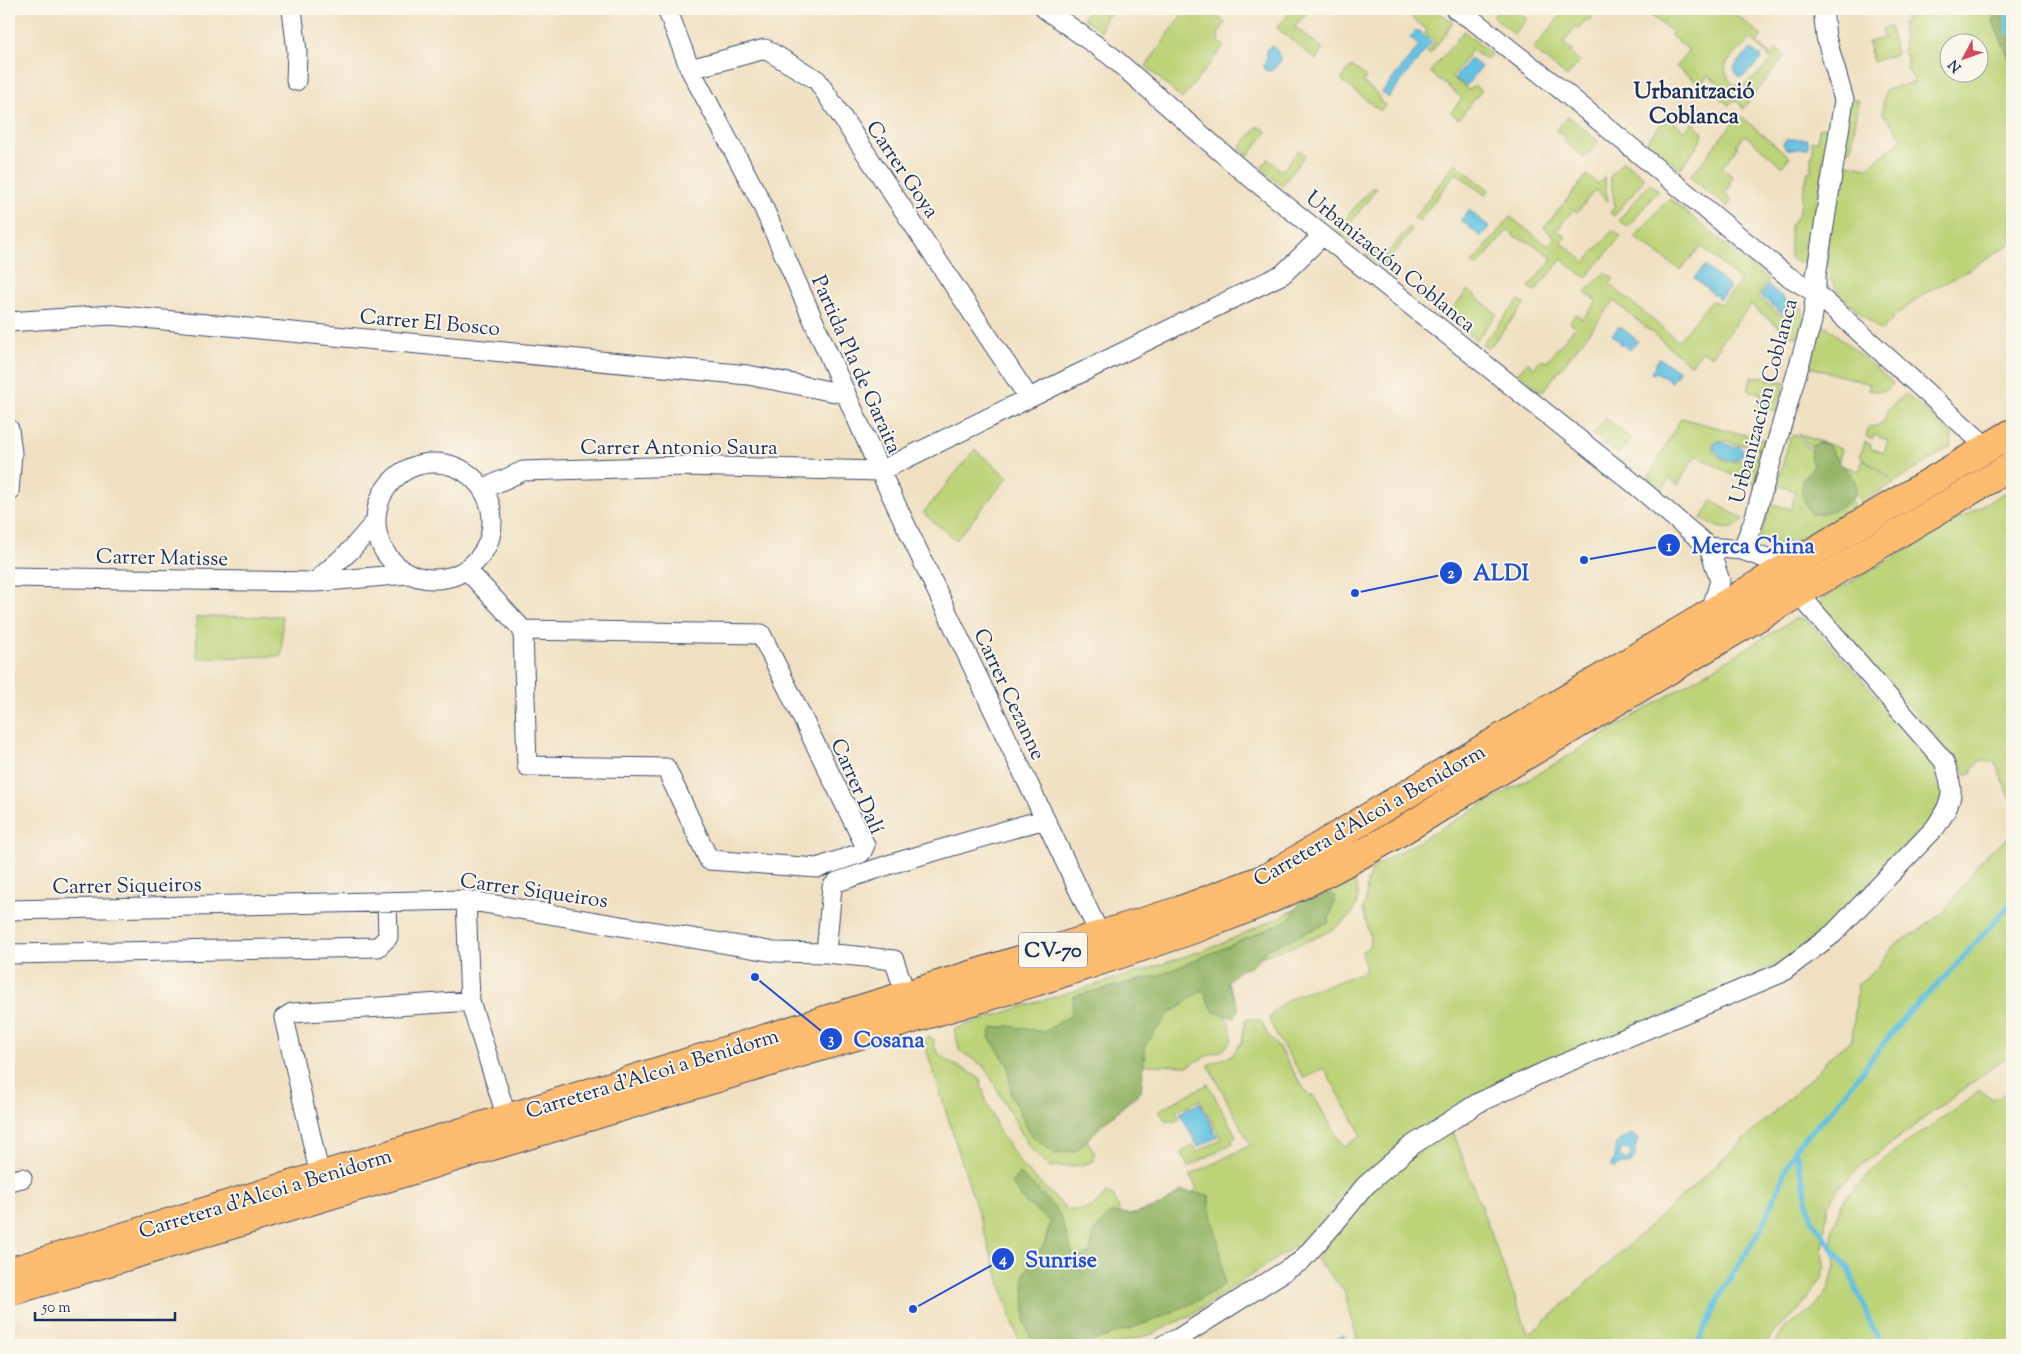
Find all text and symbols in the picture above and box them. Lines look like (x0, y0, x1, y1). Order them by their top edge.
north arrow (1938, 32, 1988, 82)
text: N (1944, 54, 1967, 76)
district label: Urbanització Coblanca (1633, 77, 1755, 134)
street label: Carrer Goya (858, 115, 945, 225)
street label: Urbanización Coblanca (1298, 184, 1482, 341)
street label: Partida Pla de Garaita (802, 271, 908, 459)
street label: Urbanización Coblanca (1723, 295, 1807, 507)
street label: Carrer El Bosco (358, 303, 501, 345)
street label: Carrer Antonio Saura (580, 434, 778, 464)
callout: Merca China (1656, 527, 1824, 564)
text: Merca China (1691, 532, 1815, 564)
text: 1 (1666, 537, 1672, 558)
street label: Carrer Matisse (96, 543, 228, 575)
callout: ALDI (1438, 554, 1539, 591)
text: ALDI (1473, 559, 1530, 591)
text: 2 (1447, 564, 1455, 585)
street label: Carrer Cezanne (965, 624, 1052, 766)
street label: Carrer Dalí (822, 734, 891, 840)
street label: Carretera d'Alcoi a Benidorm (1249, 738, 1491, 896)
street label: Carrer Siqueiros (458, 867, 610, 917)
street label: Carrer Siqueiros (52, 871, 202, 903)
road number: CV-70 (1019, 932, 1087, 968)
callout: Cosana (818, 1021, 934, 1058)
street label: Carretera d'Alcoi a Benidorm (522, 1022, 783, 1128)
text: Cosana (853, 1026, 925, 1058)
text: 3 (828, 1030, 834, 1051)
street label: Carretera d'Alcoi a Benidorm (135, 1142, 396, 1248)
callout: Sunrise (990, 1240, 1107, 1277)
text: Sunrise (1025, 1246, 1097, 1278)
text: 4 (998, 1250, 1007, 1271)
scale bar (35, 1289, 175, 1321)
text: 50 m (41, 1298, 71, 1319)

